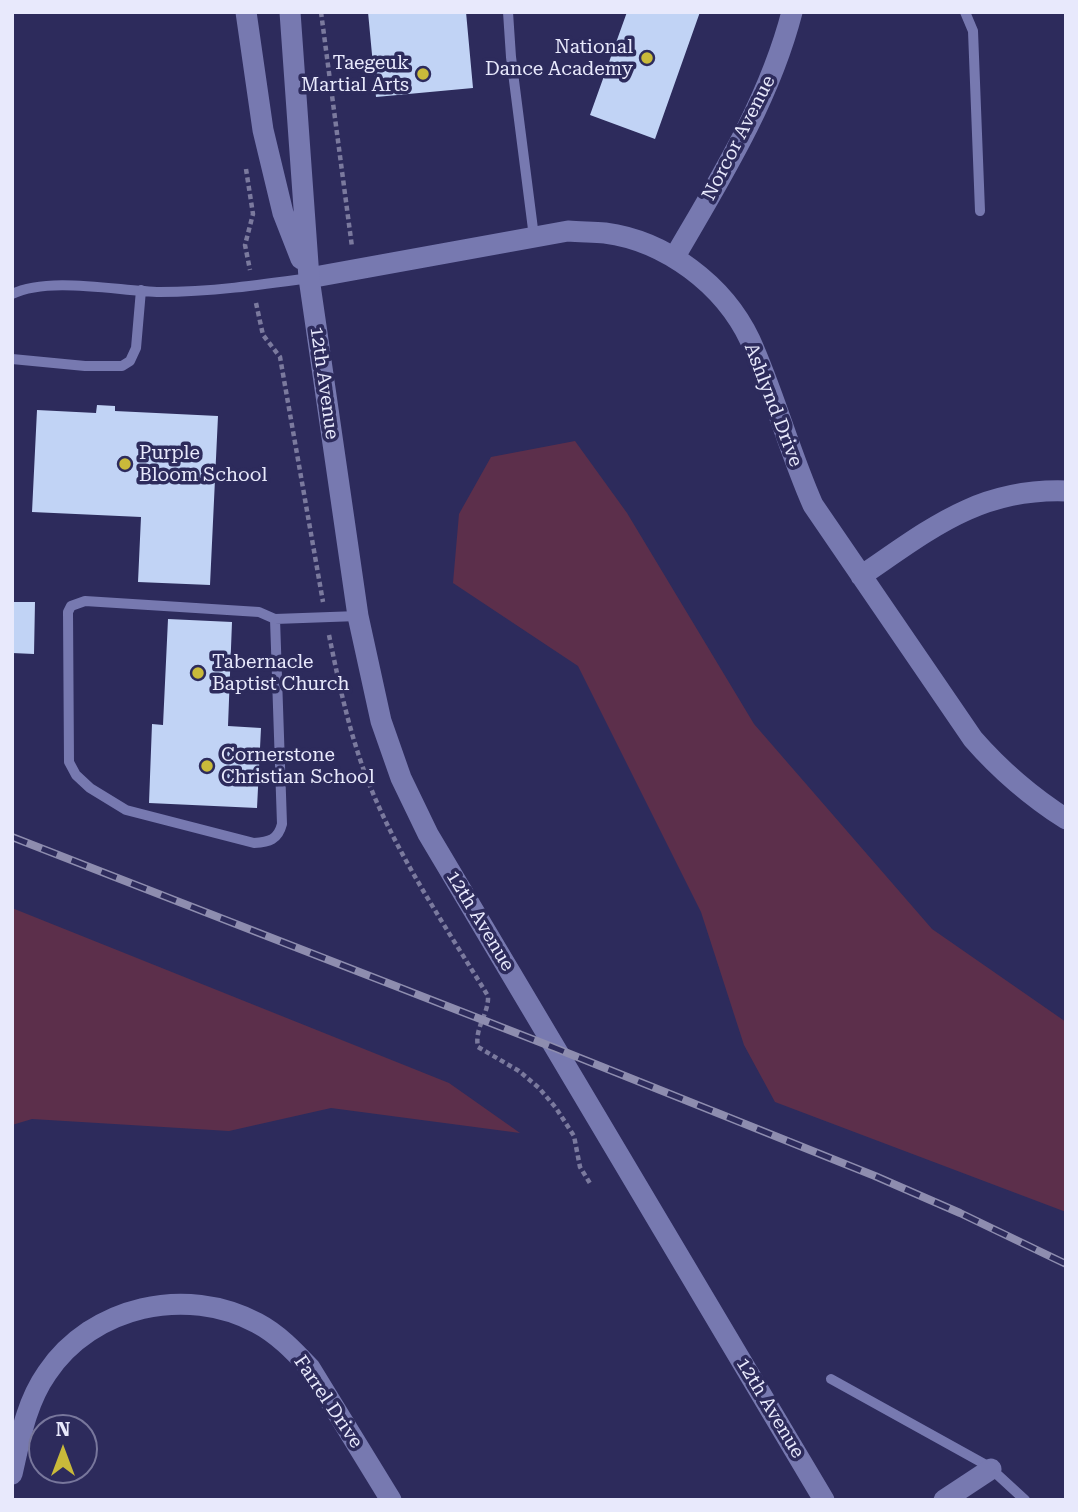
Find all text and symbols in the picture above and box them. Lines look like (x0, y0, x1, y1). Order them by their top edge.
place label: National Dance Academy (485, 36, 633, 80)
marker: National Dance Academy (639, 50, 655, 66)
place label: Taegeuk Martial Arts (301, 52, 409, 96)
marker: Taegeuk Martial Arts (415, 66, 431, 82)
street label: Norcor Avenue (698, 72, 780, 204)
street label: 12th Avenue (305, 325, 343, 441)
street label: Ashlynd Drive (739, 340, 807, 470)
place label: Purple Bloom School (139, 442, 267, 486)
marker: Purple Bloom School (117, 456, 133, 472)
place label: Tabernacle Baptist Church (212, 651, 350, 695)
marker: Tabernacle Baptist Church (190, 665, 206, 681)
place label: Cornerstone Christian School (221, 744, 375, 788)
marker: Cornerstone Christian School (199, 758, 215, 774)
street label: 12th Avenue (441, 866, 519, 976)
street label: Farrel Drive (289, 1351, 367, 1453)
street label: 12th Avenue (731, 1353, 809, 1463)
north arrow (28, 1414, 98, 1484)
text: N (56, 1418, 70, 1441)

